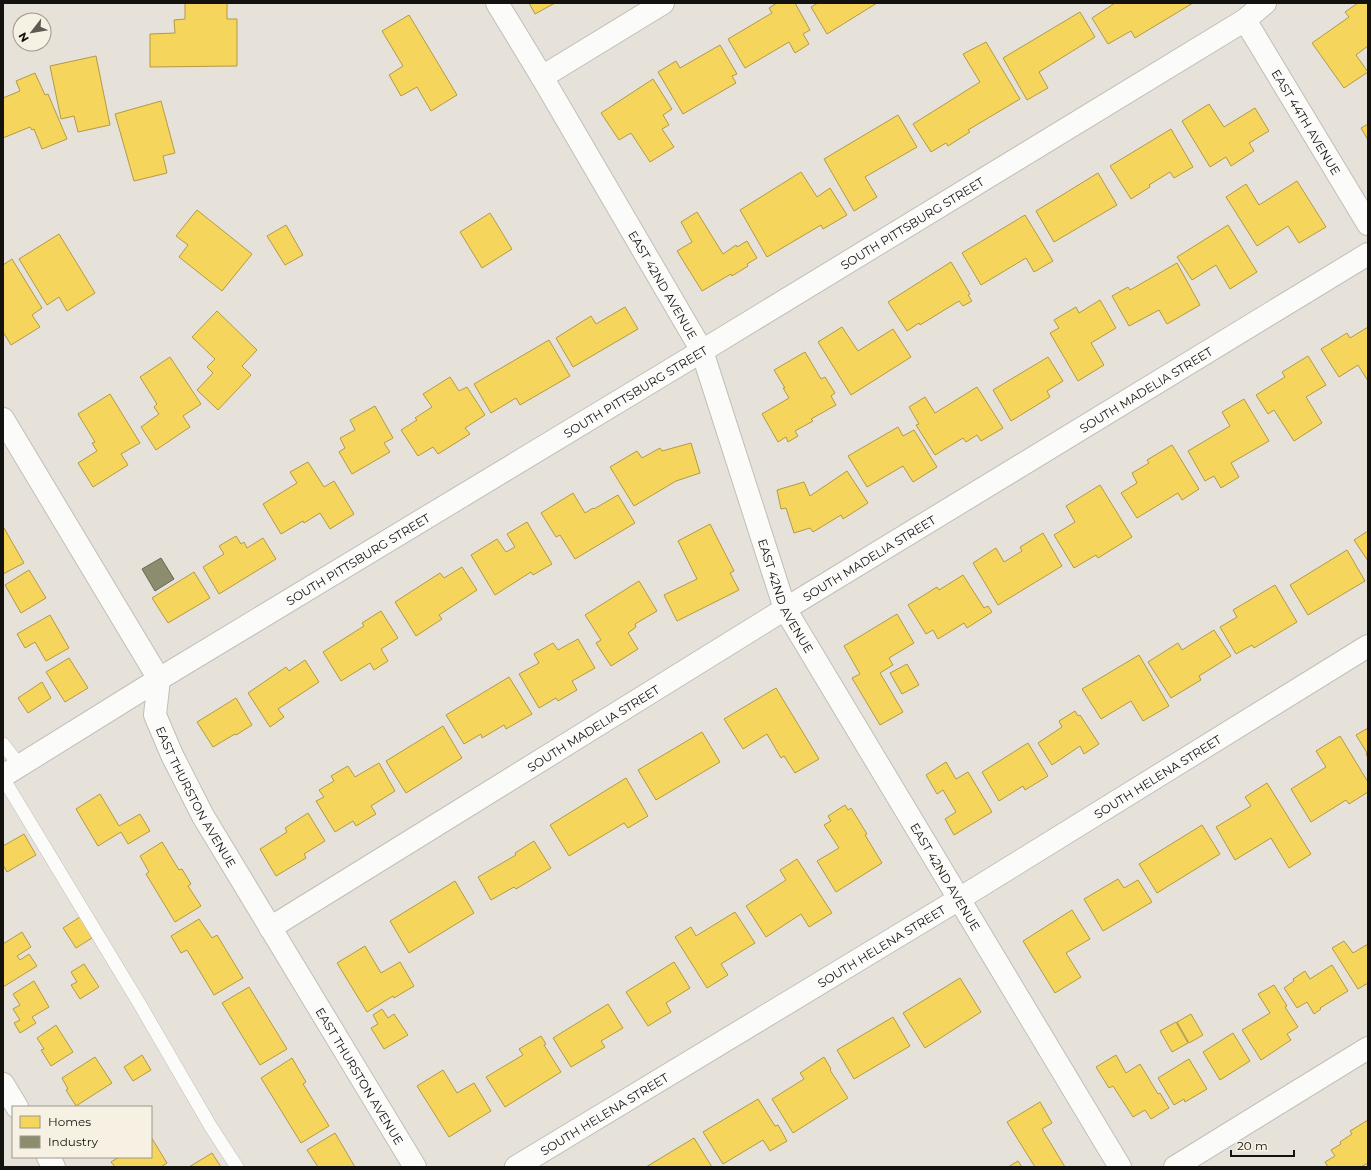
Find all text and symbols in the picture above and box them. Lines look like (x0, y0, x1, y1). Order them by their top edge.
north arrow (12, 12, 52, 52)
text: N (15, 30, 32, 45)
street label: EAST 44TH AVENUE (1269, 66, 1344, 177)
street label: SOUTH PITTSBURG STREET (837, 173, 987, 272)
street label: EAST 42ND AVENUE (626, 228, 701, 342)
street label: SOUTH PITTSBURG STREET (560, 342, 710, 441)
street label: SOUTH MADELIA STREET (1076, 343, 1215, 436)
street label: SOUTH PITTSBURG STREET (283, 510, 433, 608)
street label: SOUTH MADELIA STREET (800, 512, 938, 604)
street label: EAST 42ND AVENUE (755, 537, 817, 655)
street label: SOUTH MADELIA STREET (524, 681, 662, 775)
street label: EAST THURSTON AVENUE (153, 724, 240, 870)
street label: SOUTH HELENA STREET (1091, 731, 1224, 821)
street label: EAST 42ND AVENUE (907, 820, 984, 933)
street label: SOUTH HELENA STREET (815, 901, 948, 990)
street label: EAST THURSTON AVENUE (313, 1005, 407, 1147)
street label: SOUTH HELENA STREET (537, 1069, 671, 1158)
legend (12, 1106, 152, 1158)
text: Homes (48, 1114, 91, 1129)
scale bar (1231, 1132, 1294, 1158)
text: Industry (48, 1134, 98, 1149)
text: 20 m (1237, 1138, 1268, 1153)

